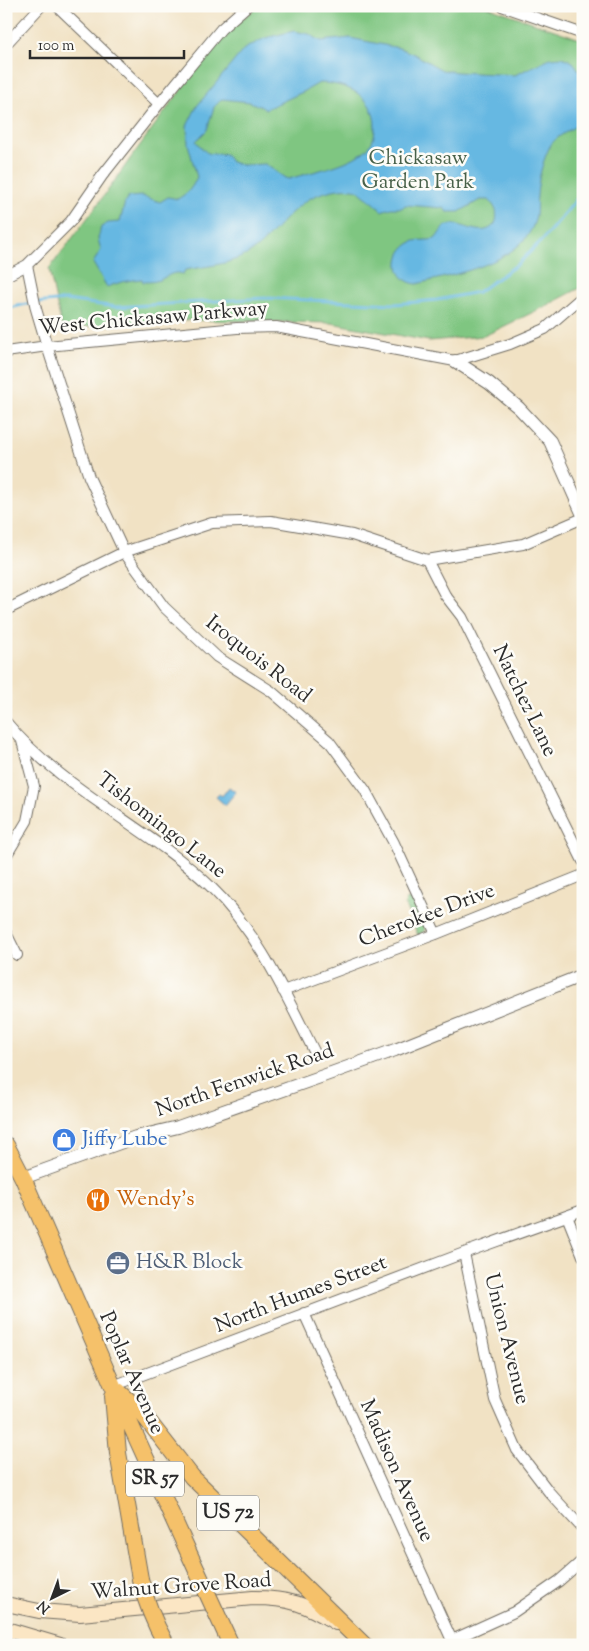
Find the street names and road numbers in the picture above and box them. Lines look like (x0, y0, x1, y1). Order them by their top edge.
street label: West Chickasaw Parkway (37, 294, 269, 344)
street label: Iroquois Road (199, 609, 317, 711)
street label: Natchez Lane (484, 640, 564, 762)
street label: Tishomingo Lane (90, 766, 232, 886)
street label: Cherokee Drive (355, 876, 499, 956)
street label: North Fenwick Road (152, 1036, 338, 1126)
street label: North Humes Street (210, 1248, 392, 1342)
street label: Union Avenue (475, 1270, 537, 1408)
street label: Poplar Avenue (91, 1307, 171, 1439)
street label: Madison Avenue (351, 1395, 441, 1547)
road number: SR 57 (126, 1462, 184, 1496)
road number: US 72 (197, 1496, 259, 1530)
street label: Walnut Grove Road (89, 1566, 273, 1608)

